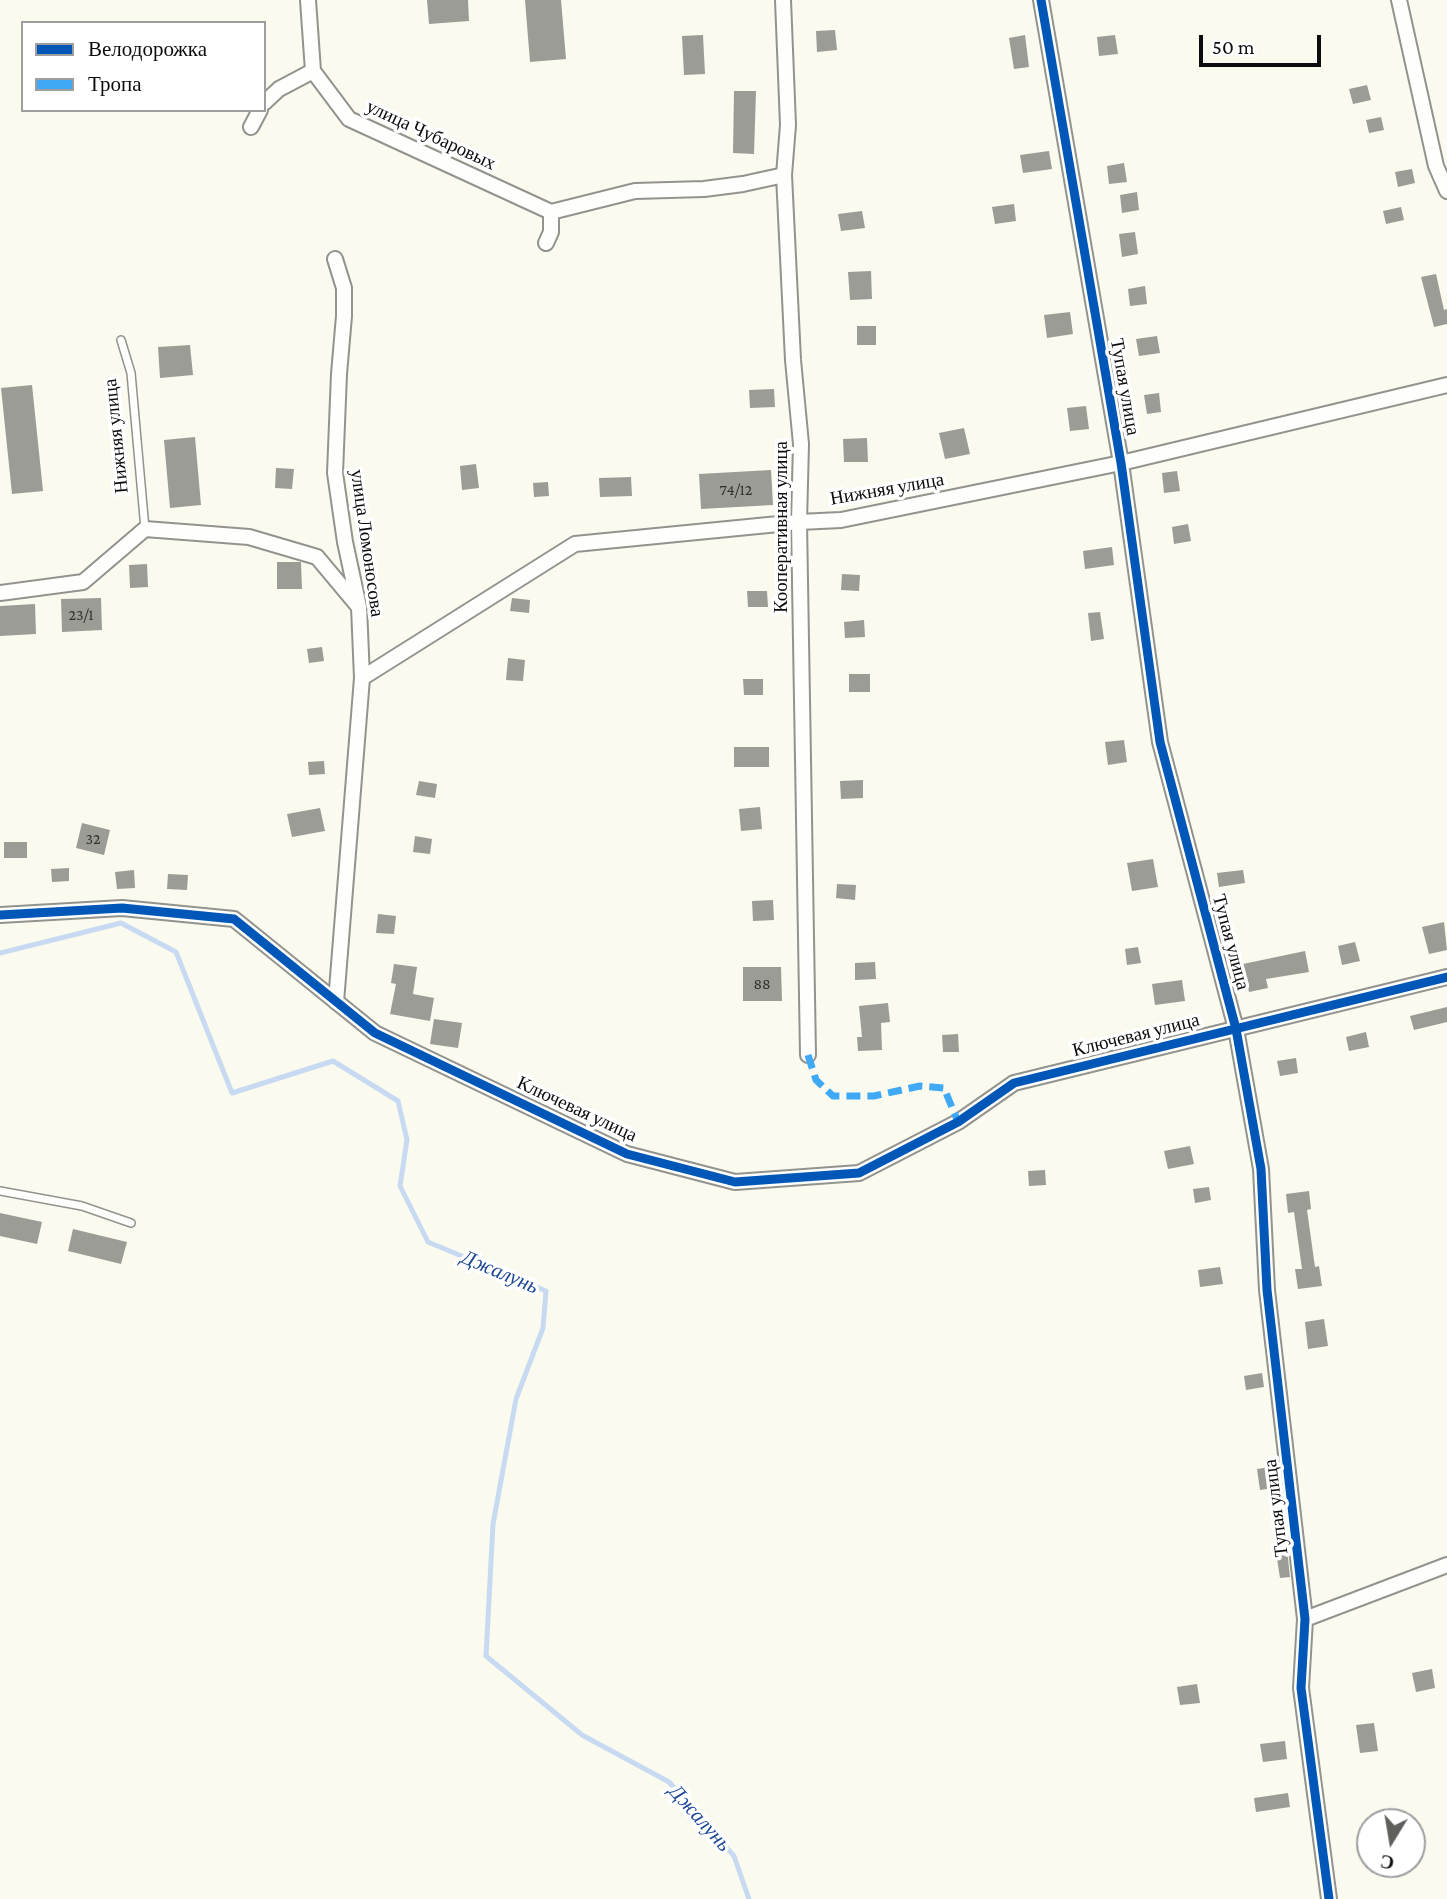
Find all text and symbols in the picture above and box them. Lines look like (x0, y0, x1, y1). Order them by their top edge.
legend (21, 21, 266, 112)
scale bar (1202, 21, 1324, 65)
text: 50 m (1212, 35, 1255, 59)
text: Велодорожка (88, 37, 207, 61)
text: Тропа (88, 72, 142, 96)
street label: улица Чубаровых (363, 95, 499, 175)
street label: Тупая улица (1105, 337, 1145, 437)
street label: Нижняя улица (99, 378, 133, 494)
street label: Кооперативная улица (770, 441, 792, 613)
street label: улица Ломоносова (345, 468, 389, 618)
street label: Нижняя улица (828, 468, 946, 510)
house number: 74/12 (720, 480, 752, 500)
house number: 23/1 (68, 605, 94, 625)
house number: 32 (85, 829, 101, 849)
street label: Тупая улица (1207, 892, 1255, 992)
house number: 88 (753, 974, 771, 994)
street label: Ключевая улица (1070, 1008, 1202, 1062)
street label: Ключевая улица (513, 1071, 641, 1147)
water label: Джалунь (458, 1245, 542, 1299)
street label: Тупая улица (1259, 1458, 1293, 1558)
water label: Джалунь (663, 1779, 737, 1857)
north arrow (1356, 1808, 1426, 1878)
text: С (1379, 1851, 1396, 1874)

